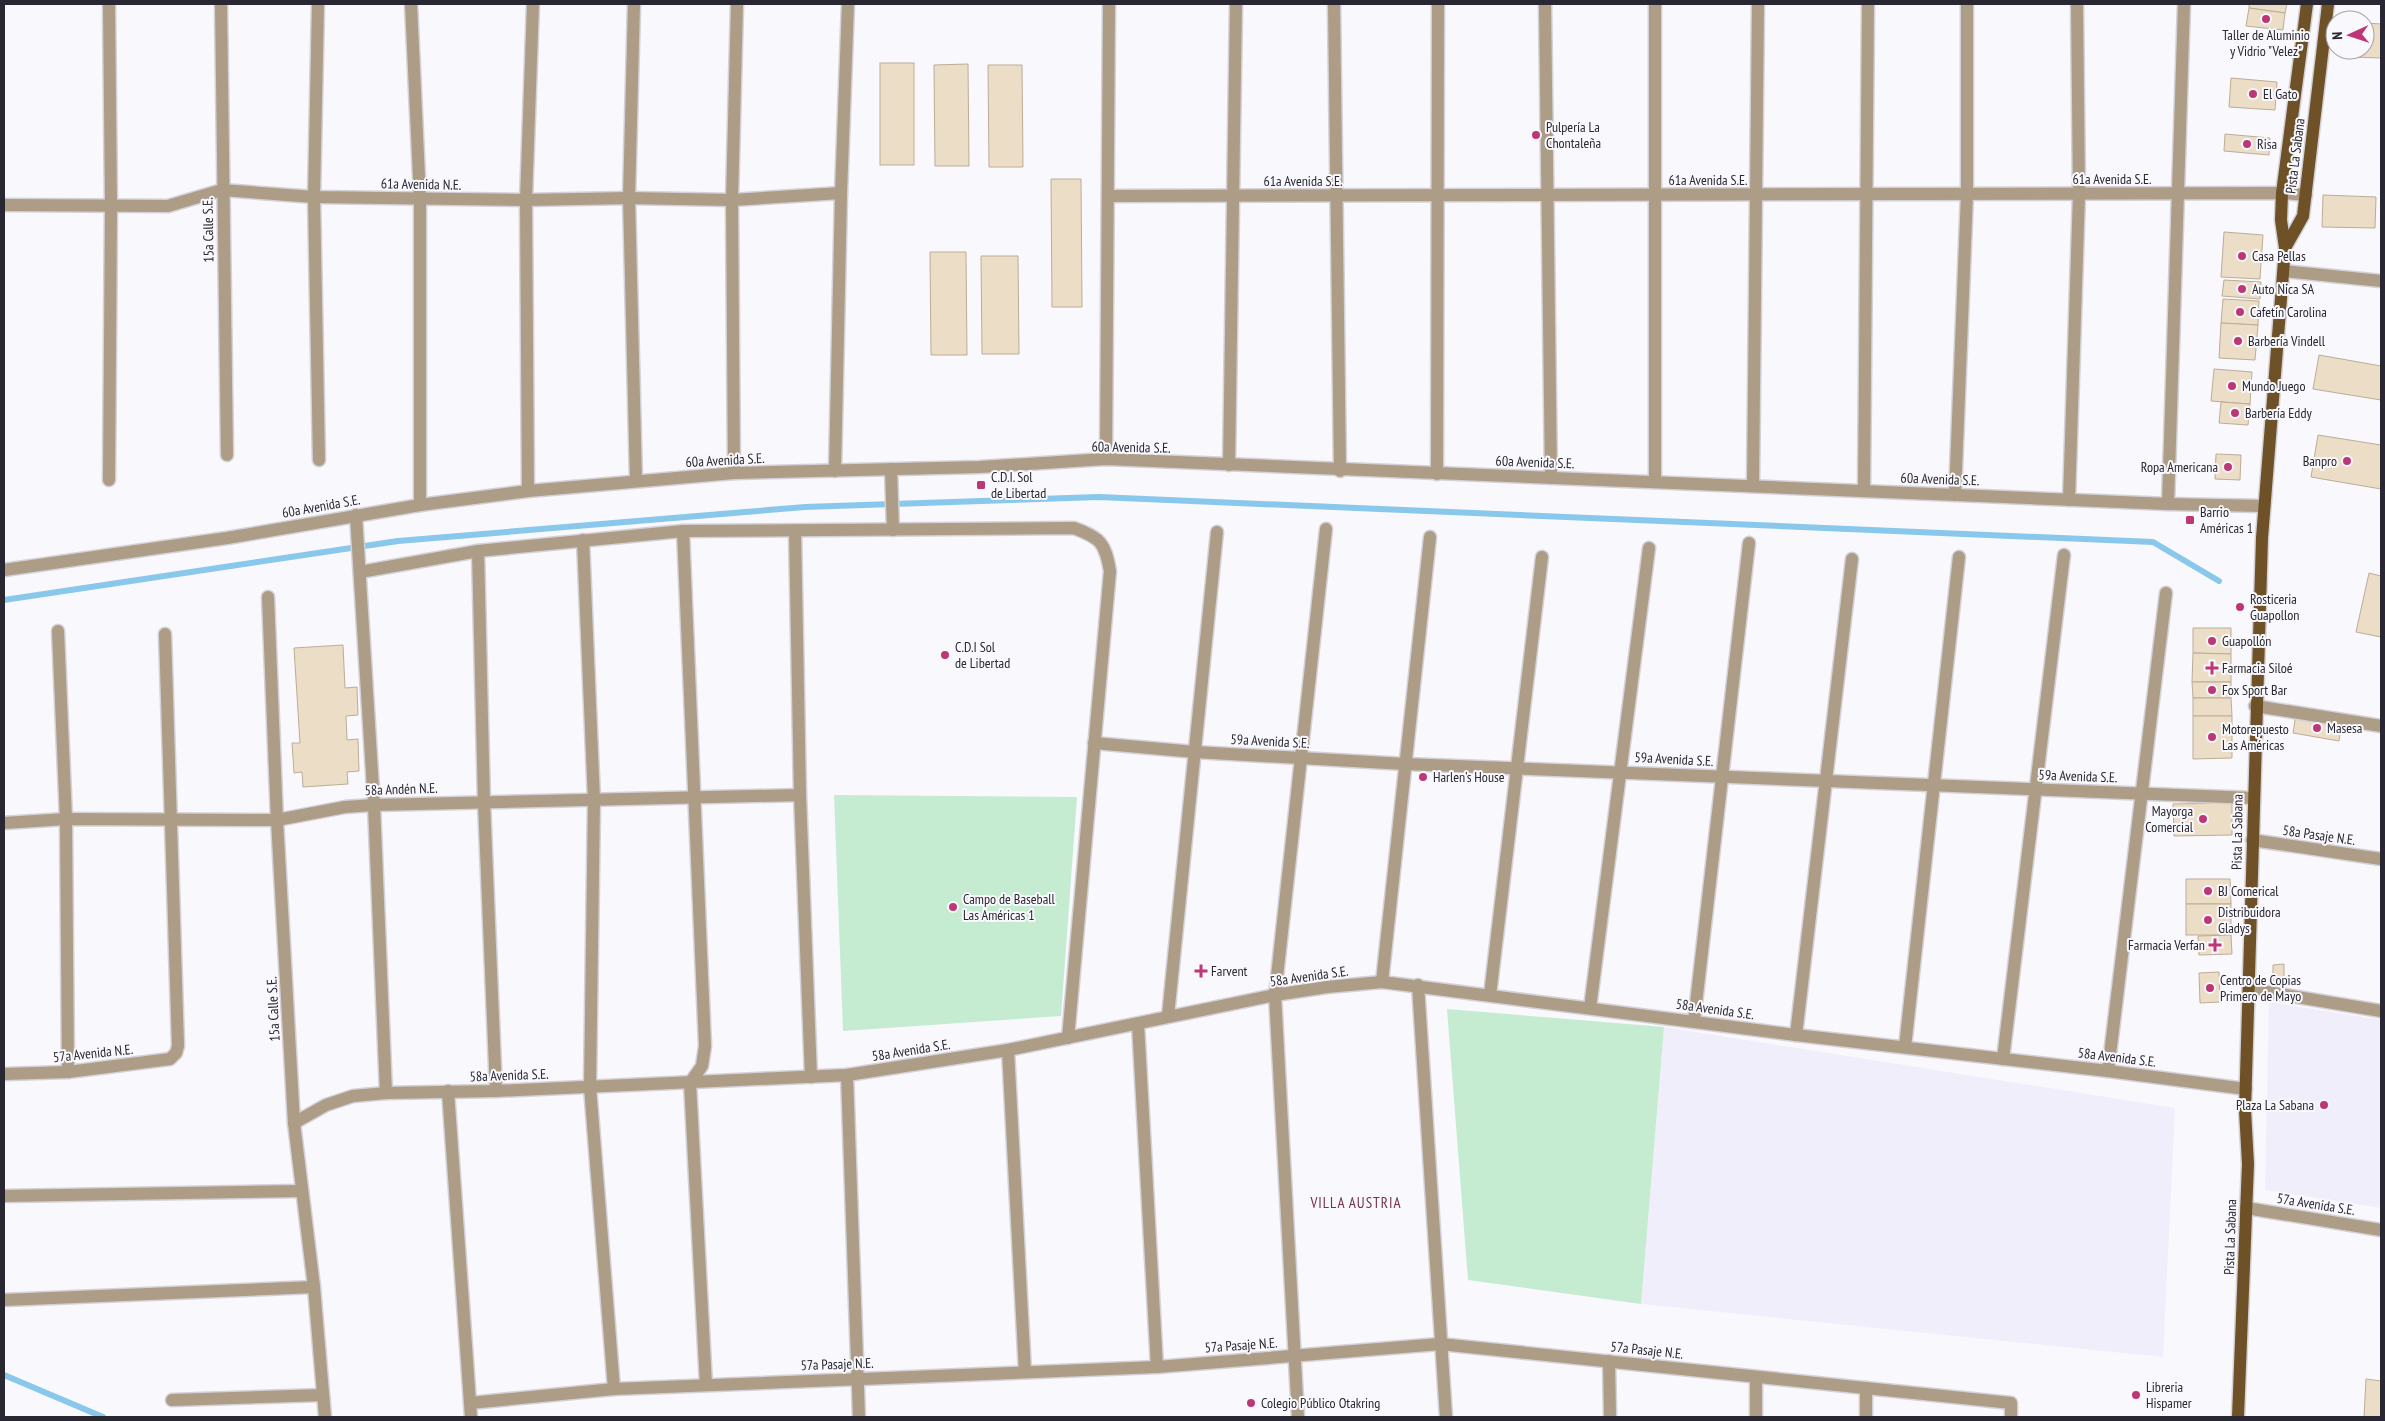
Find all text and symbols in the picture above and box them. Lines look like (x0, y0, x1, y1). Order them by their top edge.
north arrow (2325, 10, 2375, 60)
marker: Taller de Aluminio y Vidrio "Velez" (2260, 13, 2272, 25)
place label: Taller de Aluminio y Vidrio "Velez" (2222, 26, 2310, 60)
text: N (2328, 31, 2346, 40)
place label: El Gato (2263, 85, 2298, 103)
marker: El Gato (2247, 88, 2259, 100)
street label: Pista La Sabana (2281, 117, 2309, 195)
place label: Pulpería La Chontaleña (1546, 118, 1601, 152)
marker: Pulpería La Chontaleña (1530, 129, 1542, 141)
place label: Risa (2257, 135, 2277, 153)
marker: Risa (2241, 138, 2253, 150)
street label: 61a Avenida S.E. (2073, 170, 2152, 188)
street label: 61a Avenida S.E. (1669, 171, 1748, 189)
street label: 61a Avenida S.E. (1264, 172, 1343, 190)
street label: 61a Avenida N.E. (381, 174, 461, 194)
street label: 15a Calle S.E. (198, 197, 218, 263)
place label: Casa Pellas (2252, 247, 2306, 265)
marker: Casa Pellas (2236, 250, 2248, 262)
place label: Auto Nica SA (2252, 280, 2315, 298)
marker: Auto Nica SA (2236, 283, 2248, 295)
place label: Cafetín Carolina (2250, 303, 2327, 321)
marker: Cafetín Carolina (2234, 306, 2246, 318)
place label: Barbería Vindell (2248, 332, 2326, 350)
marker: Barbería Vindell (2232, 335, 2244, 347)
place label: Mundo Juego (2242, 377, 2305, 395)
marker: Mundo Juego (2226, 380, 2238, 392)
place label: Barbería Eddy (2245, 404, 2312, 422)
marker: Barbería Eddy (2229, 407, 2241, 419)
street label: 60a Avenida S.E. (1091, 437, 1171, 457)
street label: 60a Avenida S.E. (685, 449, 765, 471)
street label: 60a Avenida S.E. (1495, 452, 1575, 472)
place label: Banpro (2303, 452, 2337, 470)
marker: Banpro (2341, 455, 2353, 467)
place label: Ropa Americana (2141, 458, 2218, 476)
marker: Ropa Americana (2222, 461, 2234, 473)
place label: C.D.I. Sol de Libertad (991, 468, 1046, 502)
street label: 60a Avenida S.E. (1900, 469, 1980, 489)
marker: C.D.I. Sol de Libertad (975, 479, 987, 491)
street label: 60a Avenida S.E. (281, 490, 361, 522)
place label: Barrio Américas 1 (2200, 503, 2253, 537)
marker: Barrio Américas 1 (2184, 514, 2196, 526)
place label: Rosticeria Guapollon (2250, 590, 2299, 624)
marker: Rosticeria Guapollon (2234, 601, 2246, 613)
place label: Guapollón (2222, 632, 2271, 650)
marker: Guapollón (2206, 635, 2218, 647)
place label: C.D.I Sol de Libertad (955, 638, 1010, 672)
marker: C.D.I Sol de Libertad (939, 649, 951, 661)
place label: Farmacia Siloé (2222, 659, 2293, 677)
marker: Farmacia Siloé (2206, 662, 2218, 674)
place label: Fox Sport Bar (2222, 681, 2287, 699)
marker: Fox Sport Bar (2206, 684, 2218, 696)
place label: Masesa (2327, 719, 2362, 737)
place label: Motorepuesto Las Américas (2222, 720, 2289, 754)
marker: Masesa (2311, 722, 2323, 734)
street label: 59a Avenida S.E. (1230, 730, 1310, 752)
marker: Motorepuesto Las Américas (2206, 731, 2218, 743)
street label: 59a Avenida S.E. (1634, 748, 1714, 770)
street label: 59a Avenida S.E. (2038, 766, 2118, 786)
place label: Harlen’s House (1433, 768, 1505, 786)
marker: Harlen’s House (1417, 771, 1429, 783)
street label: 58a Andén N.E. (364, 779, 438, 799)
street label: Pista La Sabana (2227, 794, 2247, 870)
place label: Mayorga Comercial (2145, 802, 2194, 836)
marker: Mayorga Comercial (2197, 813, 2209, 825)
street label: 58a Pasaje N.E. (2281, 821, 2357, 849)
place label: BJ Comerical (2218, 882, 2279, 900)
marker: BJ Comerical (2202, 885, 2214, 897)
place label: Campo de Baseball Las Américas 1 (963, 890, 1056, 924)
marker: Campo de Baseball Las Américas 1 (947, 901, 959, 913)
place label: Distribuidora Gladys (2218, 903, 2281, 937)
marker: Distribuidora Gladys (2202, 914, 2214, 926)
place label: Farmacia Verfan (2128, 936, 2205, 954)
marker: Farmacia Verfan (2209, 939, 2221, 951)
place label: Farvent (1211, 962, 1248, 980)
street label: 58a Avenida S.E. (1269, 962, 1349, 990)
marker: Farvent (1195, 965, 1207, 977)
place label: Centro de Copias Primero de Mayo (2220, 971, 2301, 1005)
street label: 15a Calle S.E. (262, 976, 284, 1042)
marker: Centro de Copias Primero de Mayo (2204, 982, 2216, 994)
street label: 58a Avenida S.E. (1675, 995, 1755, 1023)
street label: 58a Avenida S.E. (871, 1035, 951, 1065)
street label: 57a Avenida N.E. (52, 1040, 134, 1066)
street label: 58a Avenida S.E. (2077, 1043, 2157, 1071)
street label: 58a Avenida S.E. (469, 1065, 549, 1085)
place label: Plaza La Sabana (2236, 1096, 2314, 1114)
marker: Plaza La Sabana (2318, 1099, 2330, 1111)
street label: 57a Avenida S.E. (2276, 1189, 2356, 1219)
district label: VILLA AUSTRIA (1309, 1193, 1402, 1212)
street label: Pista La Sabana (2220, 1199, 2240, 1275)
street label: 57a Pasaje N.E. (1204, 1333, 1278, 1357)
street label: 57a Pasaje N.E. (1610, 1337, 1684, 1363)
street label: 57a Pasaje N.E. (800, 1354, 874, 1374)
place label: Libreria Hispamer (2146, 1378, 2192, 1412)
marker: Libreria Hispamer (2130, 1389, 2142, 1401)
place label: Colegio Público Otakring (1261, 1394, 1380, 1412)
marker: Colegio Público Otakring (1245, 1397, 1257, 1409)

